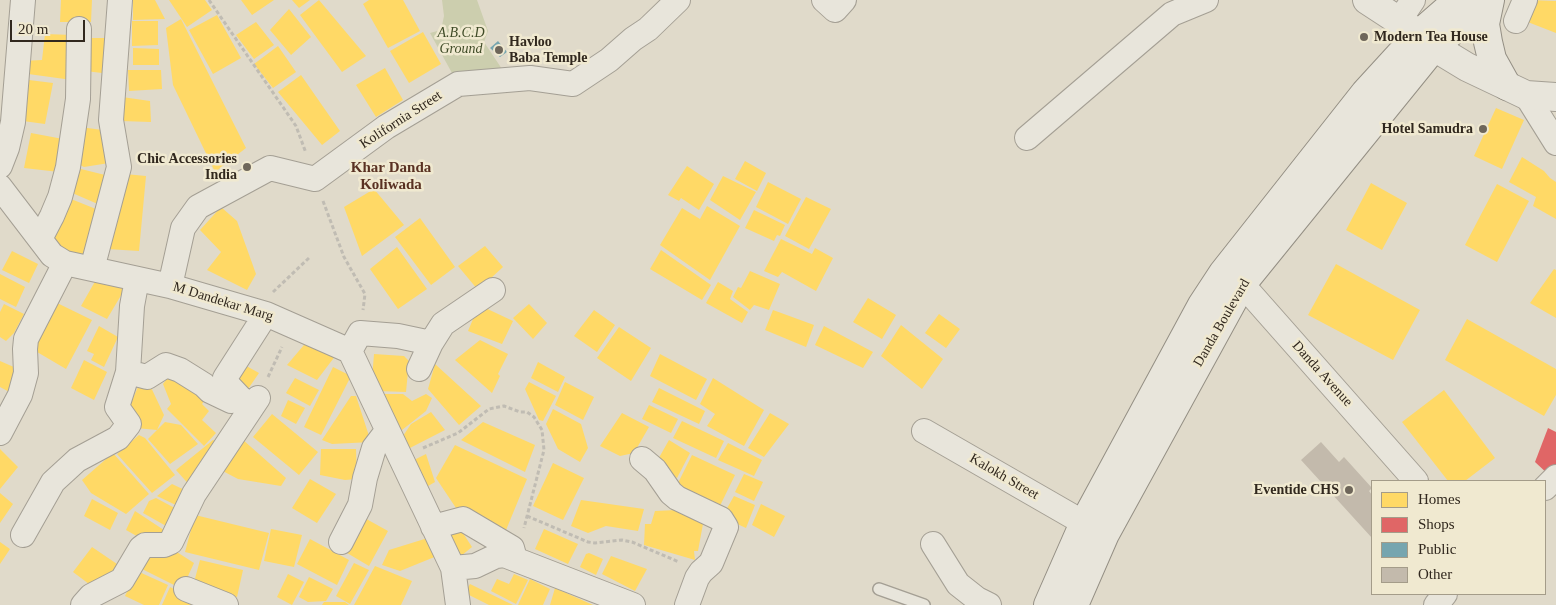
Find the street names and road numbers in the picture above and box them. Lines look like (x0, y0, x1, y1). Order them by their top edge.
street label: Kolifornia Street (357, 87, 445, 153)
street label: Danda Boulevard (1190, 276, 1254, 370)
street label: M Dandekar Marg (171, 279, 275, 325)
street label: Danda Avenue (1288, 338, 1356, 410)
street label: Kalokh Street (966, 450, 1042, 504)

